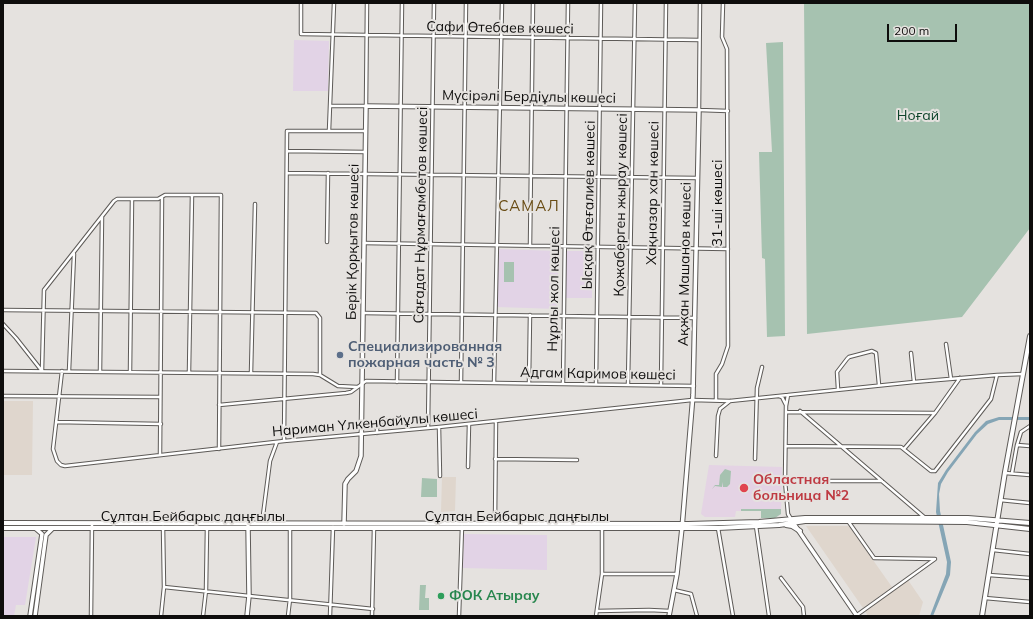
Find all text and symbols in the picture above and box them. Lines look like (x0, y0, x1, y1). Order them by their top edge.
scale bar (889, 16, 959, 42)
street label: Сафи Өтебаев көшесі (426, 18, 574, 38)
text: 200 m (894, 23, 929, 38)
street label: Мүсірәлі Бердіұлы көшесі (442, 87, 616, 107)
street label: Сағадат Нұрмағамбетов көшесі (411, 107, 431, 323)
park label: Ноғай (897, 108, 939, 124)
street label: Қожаберген жырау көшесі (611, 113, 631, 297)
street label: Ысқақ Өтеғалиев көшесі (579, 120, 599, 290)
street label: Хақназар хан көшесі (643, 121, 663, 265)
street label: 31-ші көшесі (710, 160, 726, 246)
street label: Берік Қорқытов көшесі (343, 164, 363, 320)
street label: Ақжан Машанов көшесі (675, 182, 695, 346)
district label: САМАЛ (498, 197, 560, 215)
street label: Нұрлы жол көшесі (545, 226, 563, 352)
place label: Специализированная пожарная часть № 3 (348, 339, 502, 372)
marker: Специализированная пожарная часть № 3 (335, 350, 345, 360)
street label: Адгам Каримов көшесі (520, 364, 676, 384)
street label: Нариман Үлкенбайұлы көшесі (272, 406, 478, 440)
place label: Областная больница №2 (753, 472, 849, 504)
marker: Областная больница №2 (738, 482, 750, 494)
street label: Сұлтан Бейбарыс даңғылы (101, 509, 285, 525)
street label: Сұлтан Бейбарыс даңғылы (425, 509, 609, 525)
place label: ФОК Атырау (449, 588, 540, 604)
marker: ФОК Атырау (436, 591, 446, 601)

